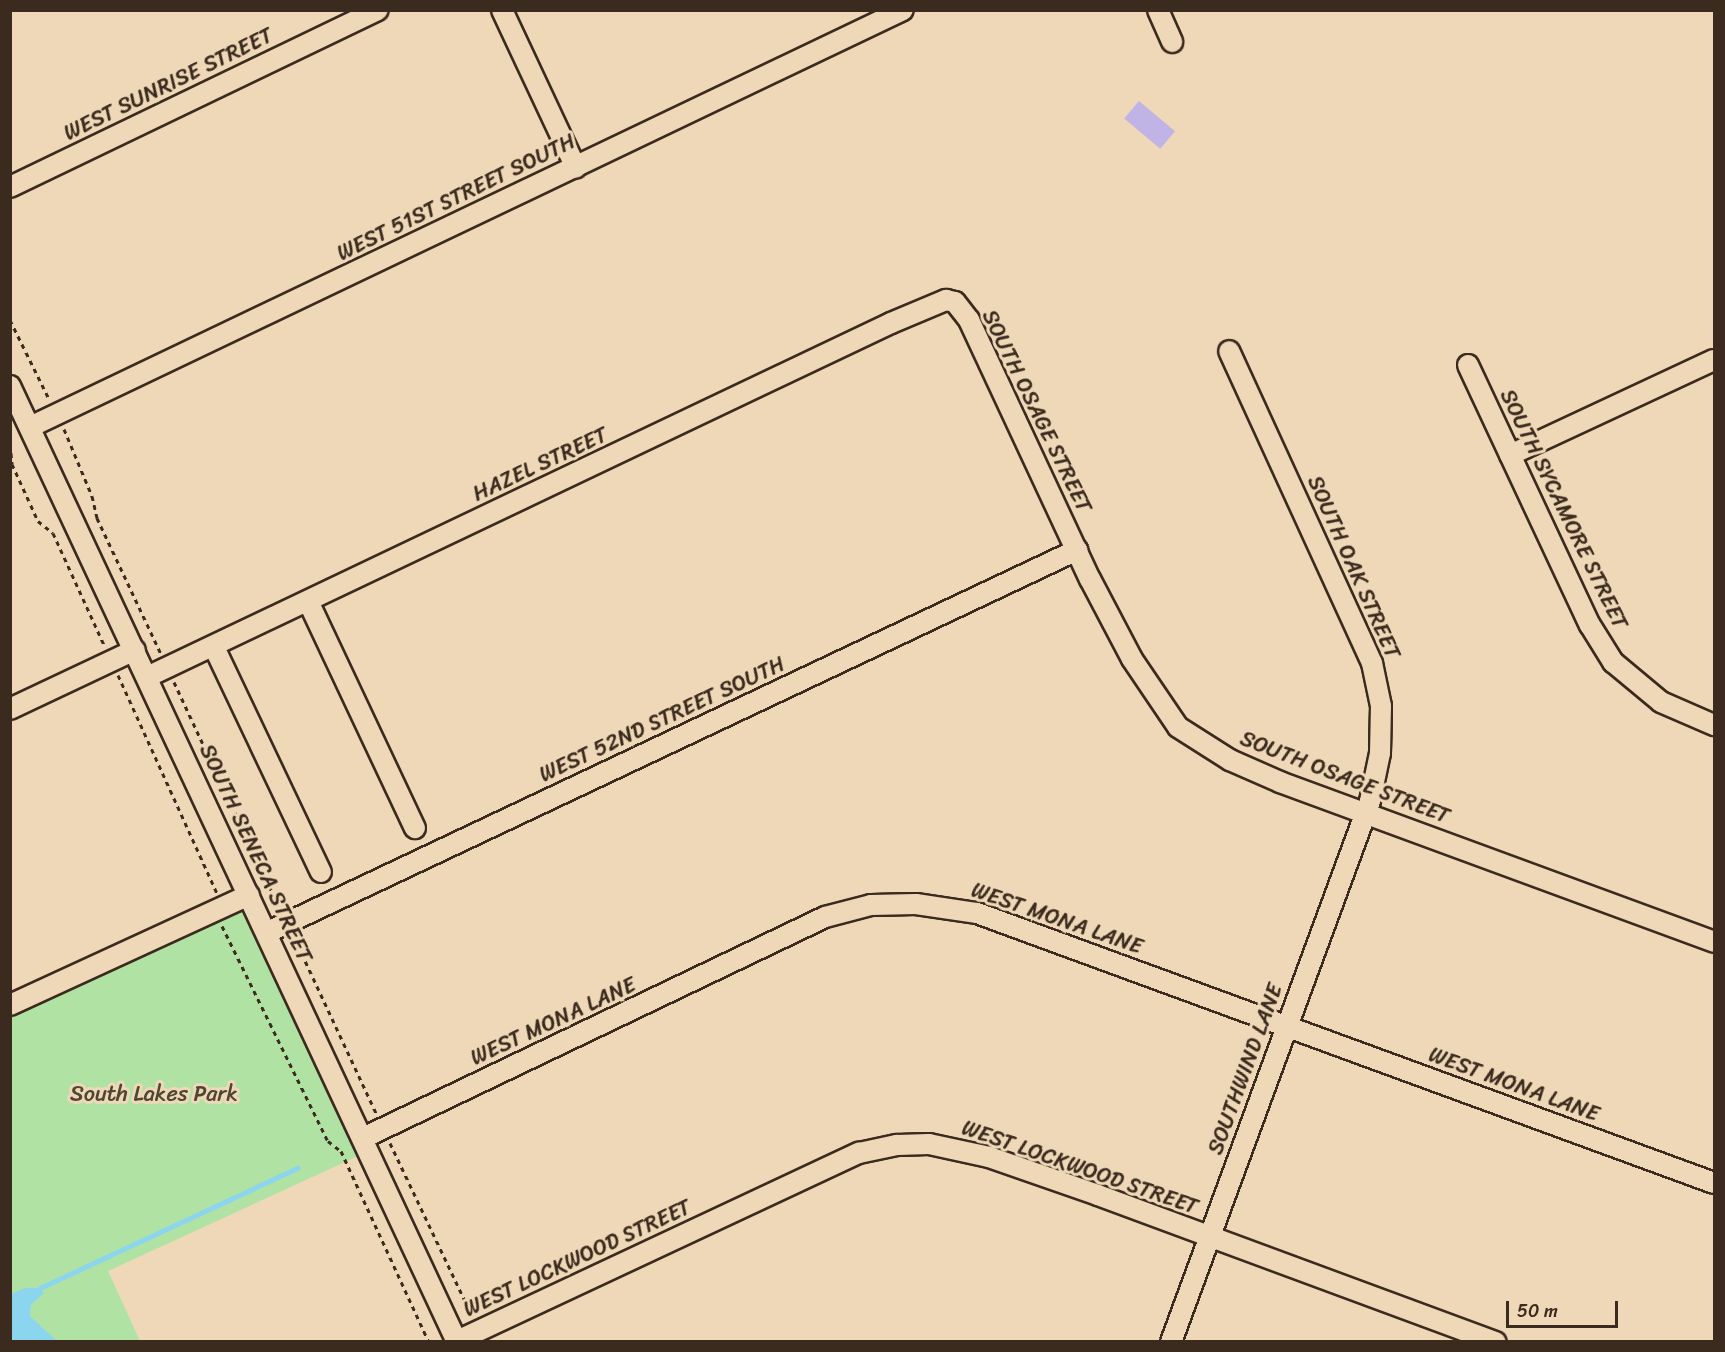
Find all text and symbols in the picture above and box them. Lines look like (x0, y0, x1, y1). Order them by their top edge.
street label: WEST SUNRISE STREET (59, 22, 277, 146)
street label: WEST 51ST STREET SOUTH (331, 127, 581, 267)
street label: SOUTH OSAGE STREET (976, 304, 1098, 518)
street label: SOUTH SYCAMORE STREET (1494, 384, 1634, 634)
street label: HAZEL STREET (468, 421, 612, 507)
street label: SOUTH OAK STREET (1302, 471, 1406, 663)
street label: WEST 52ND STREET SOUTH (534, 650, 790, 788)
street label: SOUTH OSAGE STREET (1235, 724, 1455, 830)
street label: SOUTH SENECA STREET (194, 740, 318, 966)
street label: WEST MONA LANE (968, 876, 1146, 960)
street label: WEST MONA LANE (466, 971, 640, 1071)
street label: SOUTHWIND LANE (1202, 980, 1288, 1158)
street label: WEST MONA LANE (1425, 1041, 1603, 1127)
park label: South Lakes Park (70, 1081, 238, 1107)
street label: WEST LOCKWOOD STREET (957, 1114, 1203, 1220)
street label: WEST LOCKWOOD STREET (458, 1193, 696, 1323)
scale bar (1509, 1289, 1622, 1327)
text: 50 m (1517, 1295, 1558, 1327)

